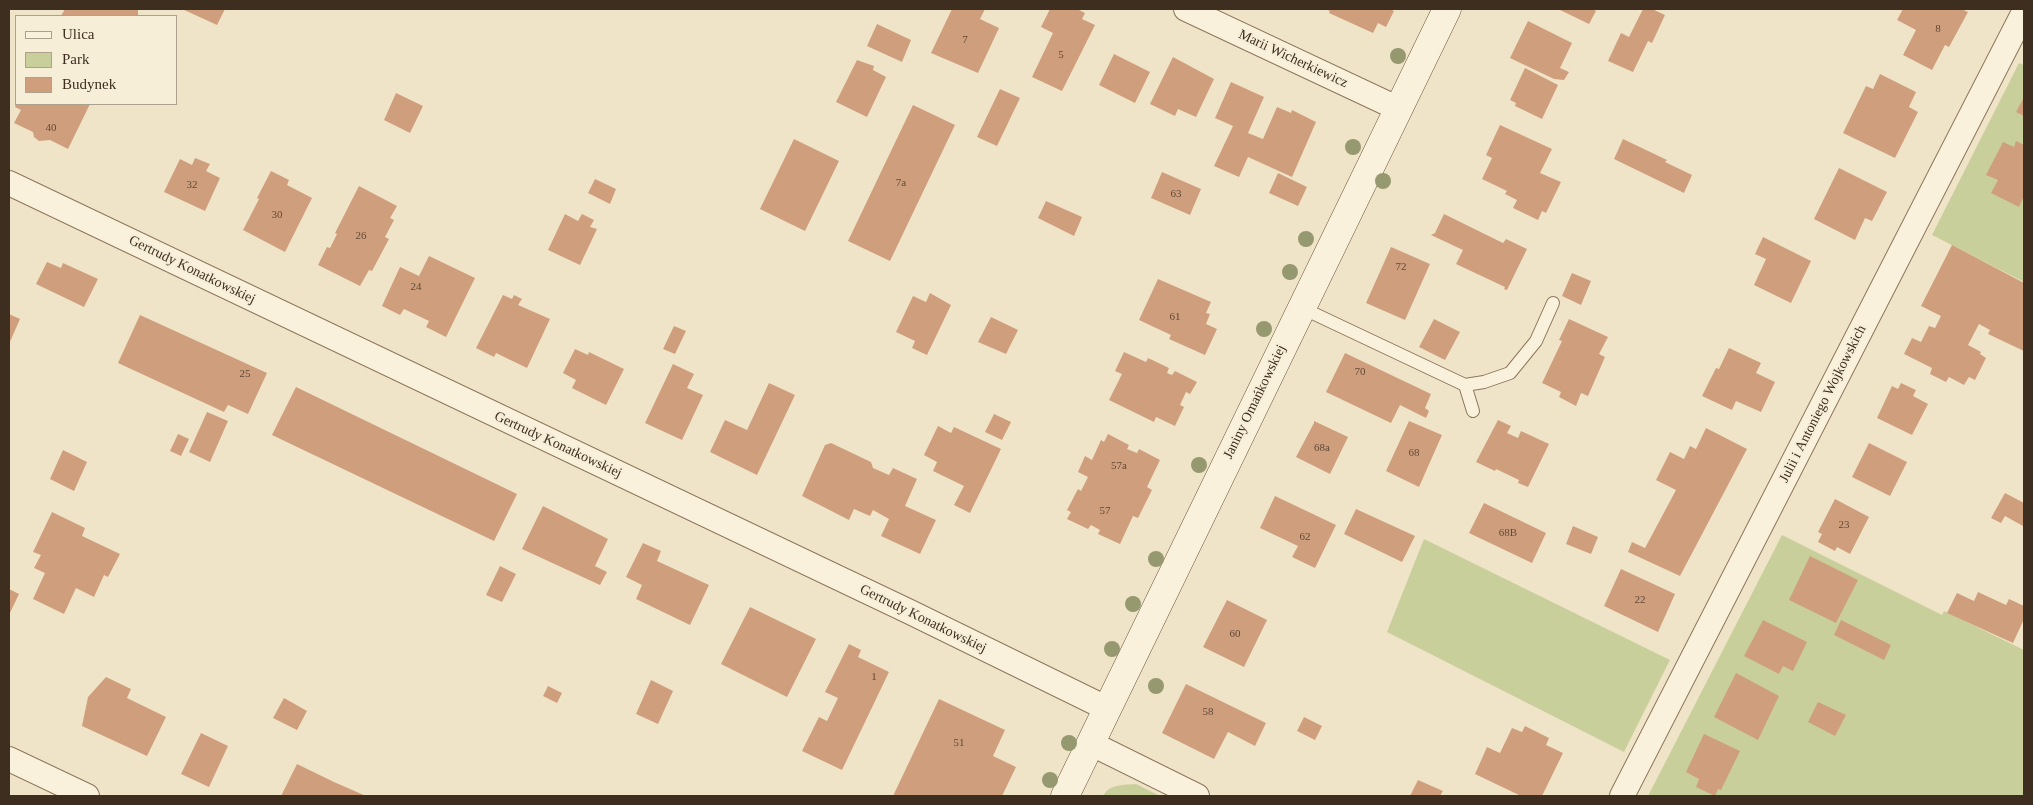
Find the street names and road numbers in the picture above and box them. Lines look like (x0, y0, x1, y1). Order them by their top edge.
street label: Marii Wicherkiewicz (1236, 26, 1350, 92)
street label: Gertrudy Konatkowskiej (126, 232, 258, 308)
street label: Julii i Antoniego Wojkowskich (1776, 323, 1870, 485)
street label: Janiny Omańkowskiej (1220, 342, 1290, 462)
street label: Gertrudy Konatkowskiej (492, 408, 624, 482)
street label: Gertrudy Konatkowskiej (857, 581, 989, 657)

